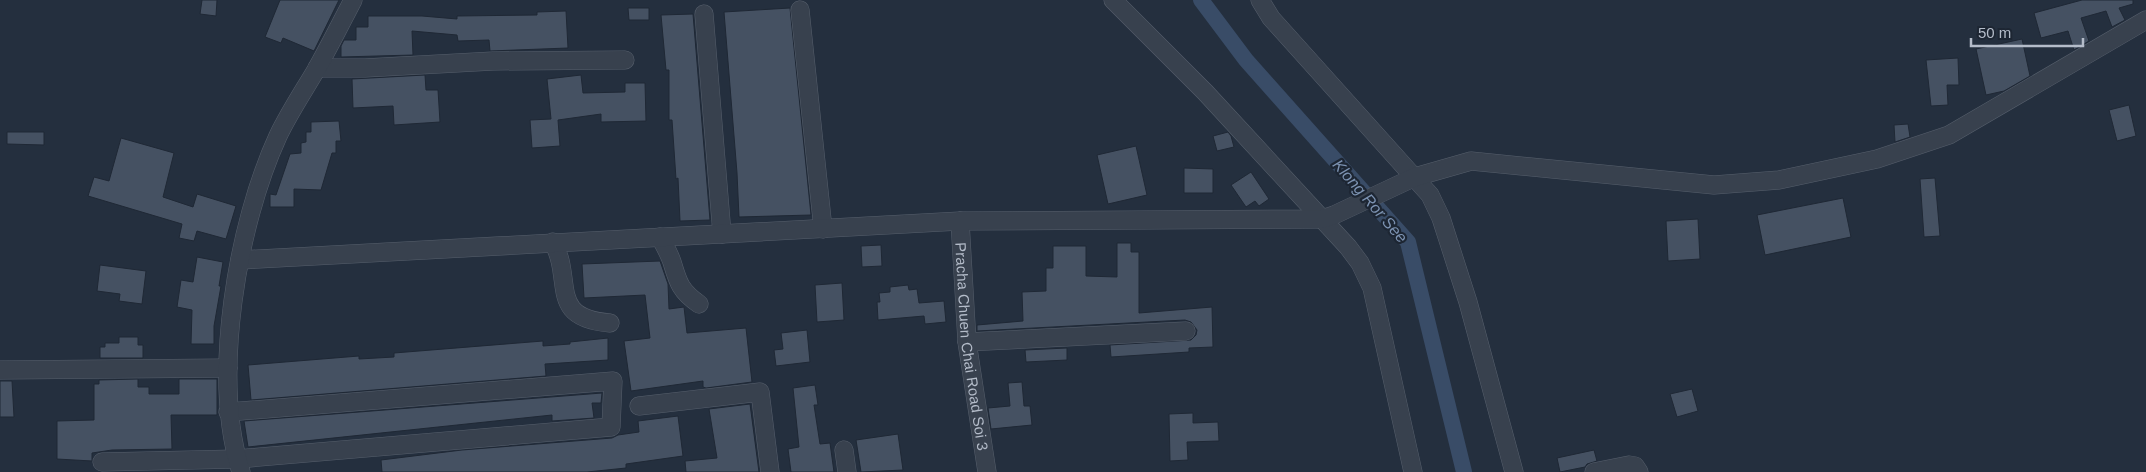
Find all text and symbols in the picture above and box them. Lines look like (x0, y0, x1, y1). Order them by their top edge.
scale bar (1971, 15, 2084, 47)
text: 50 m (1978, 24, 2011, 41)
water label: Klong Ror See (1329, 156, 1411, 246)
street label: Pracha Chuen Chai Road Soi 3 (953, 242, 992, 452)

